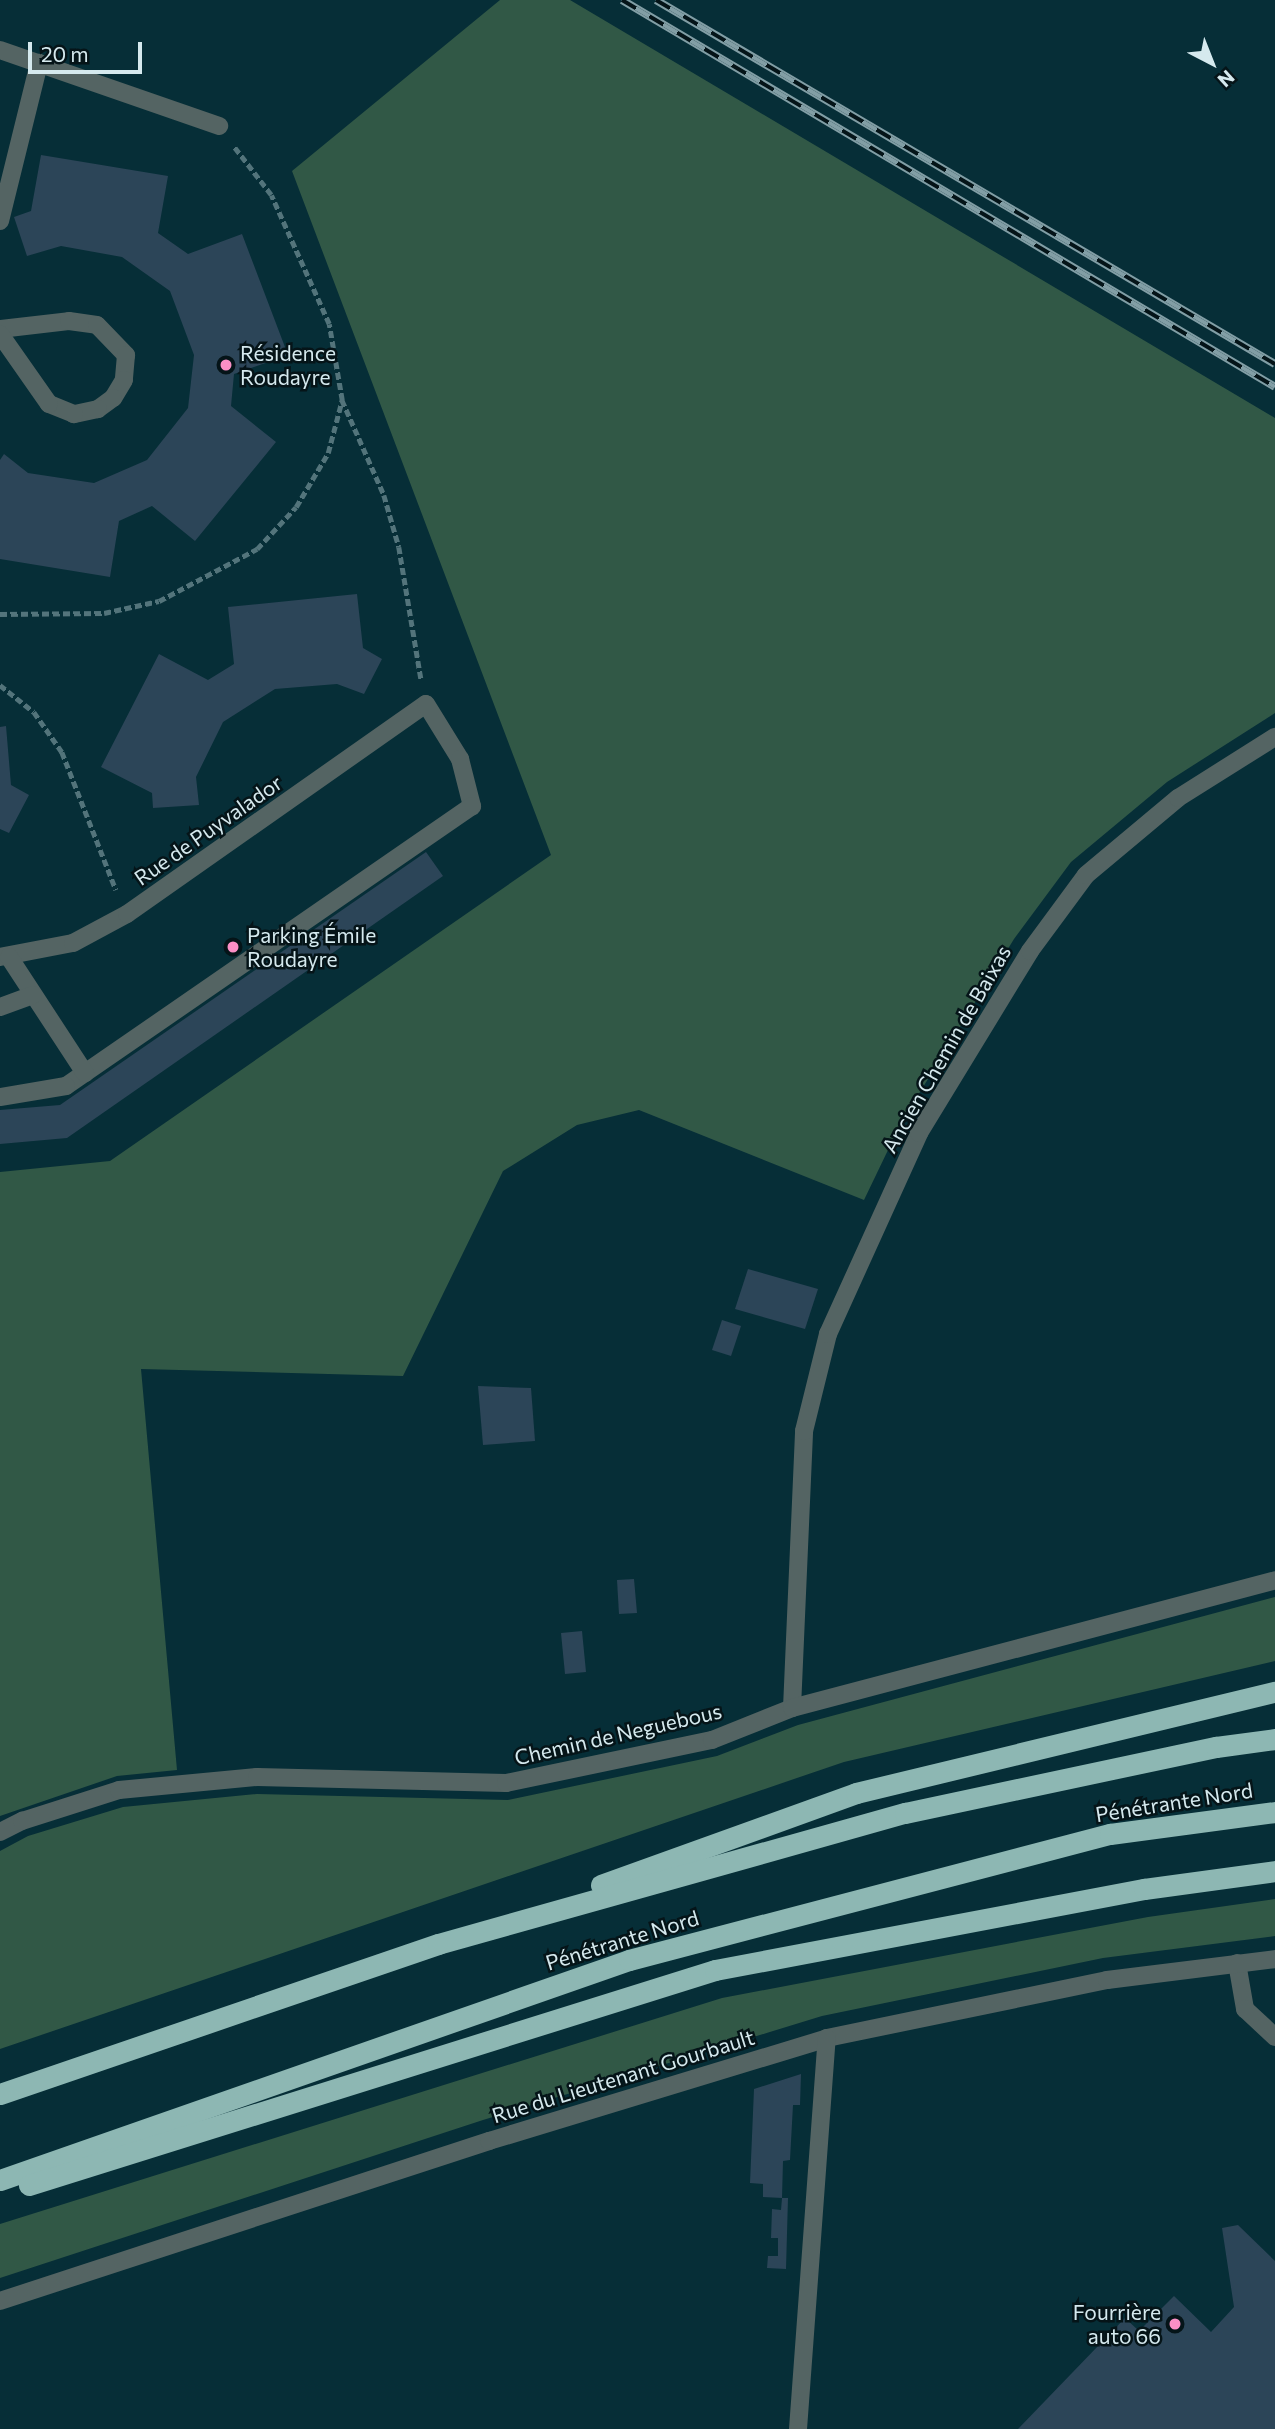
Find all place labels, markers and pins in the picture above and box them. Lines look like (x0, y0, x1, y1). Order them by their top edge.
place label: Résidence Roudayre (240, 340, 336, 390)
marker: Résidence Roudayre (218, 357, 234, 373)
place label: Parking Émile Roudayre (247, 922, 376, 972)
marker: Parking Émile Roudayre (225, 939, 241, 955)
place label: Fourrière auto 66 (1073, 2299, 1161, 2349)
marker: Fourrière auto 66 (1167, 2316, 1183, 2332)

